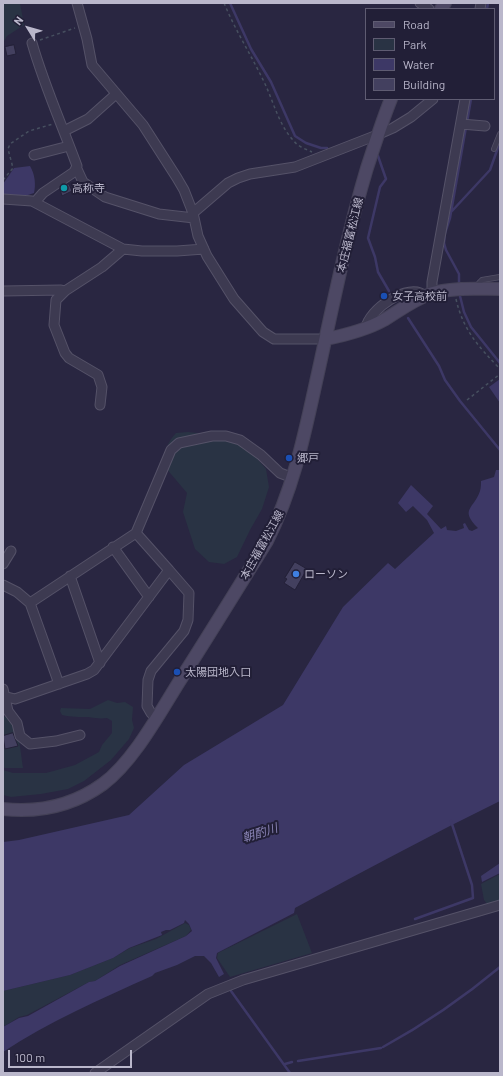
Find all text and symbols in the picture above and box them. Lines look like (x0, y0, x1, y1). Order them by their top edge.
north arrow (8, 8, 48, 48)
legend (365, 8, 495, 100)
text: N (11, 14, 25, 27)
text: Road (403, 17, 430, 31)
text: Park (403, 37, 427, 51)
text: Water (403, 57, 434, 71)
text: Building (403, 77, 445, 91)
place label: 高称寺 (72, 181, 105, 195)
marker: 高称寺 (59, 183, 69, 193)
street label: 本庄福富松江線 (334, 196, 366, 274)
place label: 女子高校前 (392, 289, 447, 303)
marker: 女子高校前 (379, 291, 389, 301)
place label: 郷戸 (297, 451, 319, 465)
marker: 郷戸 (284, 453, 294, 463)
street label: 本庄福富松江線 (238, 508, 286, 582)
place label: ローソン (304, 567, 348, 581)
marker: ローソン (291, 569, 301, 579)
place label: 太陽団地入口 (185, 665, 251, 679)
marker: 太陽団地入口 (172, 667, 182, 677)
water label: 朝酌川 (241, 821, 279, 845)
scale bar (10, 1042, 134, 1068)
text: 100 m (15, 1050, 45, 1064)

